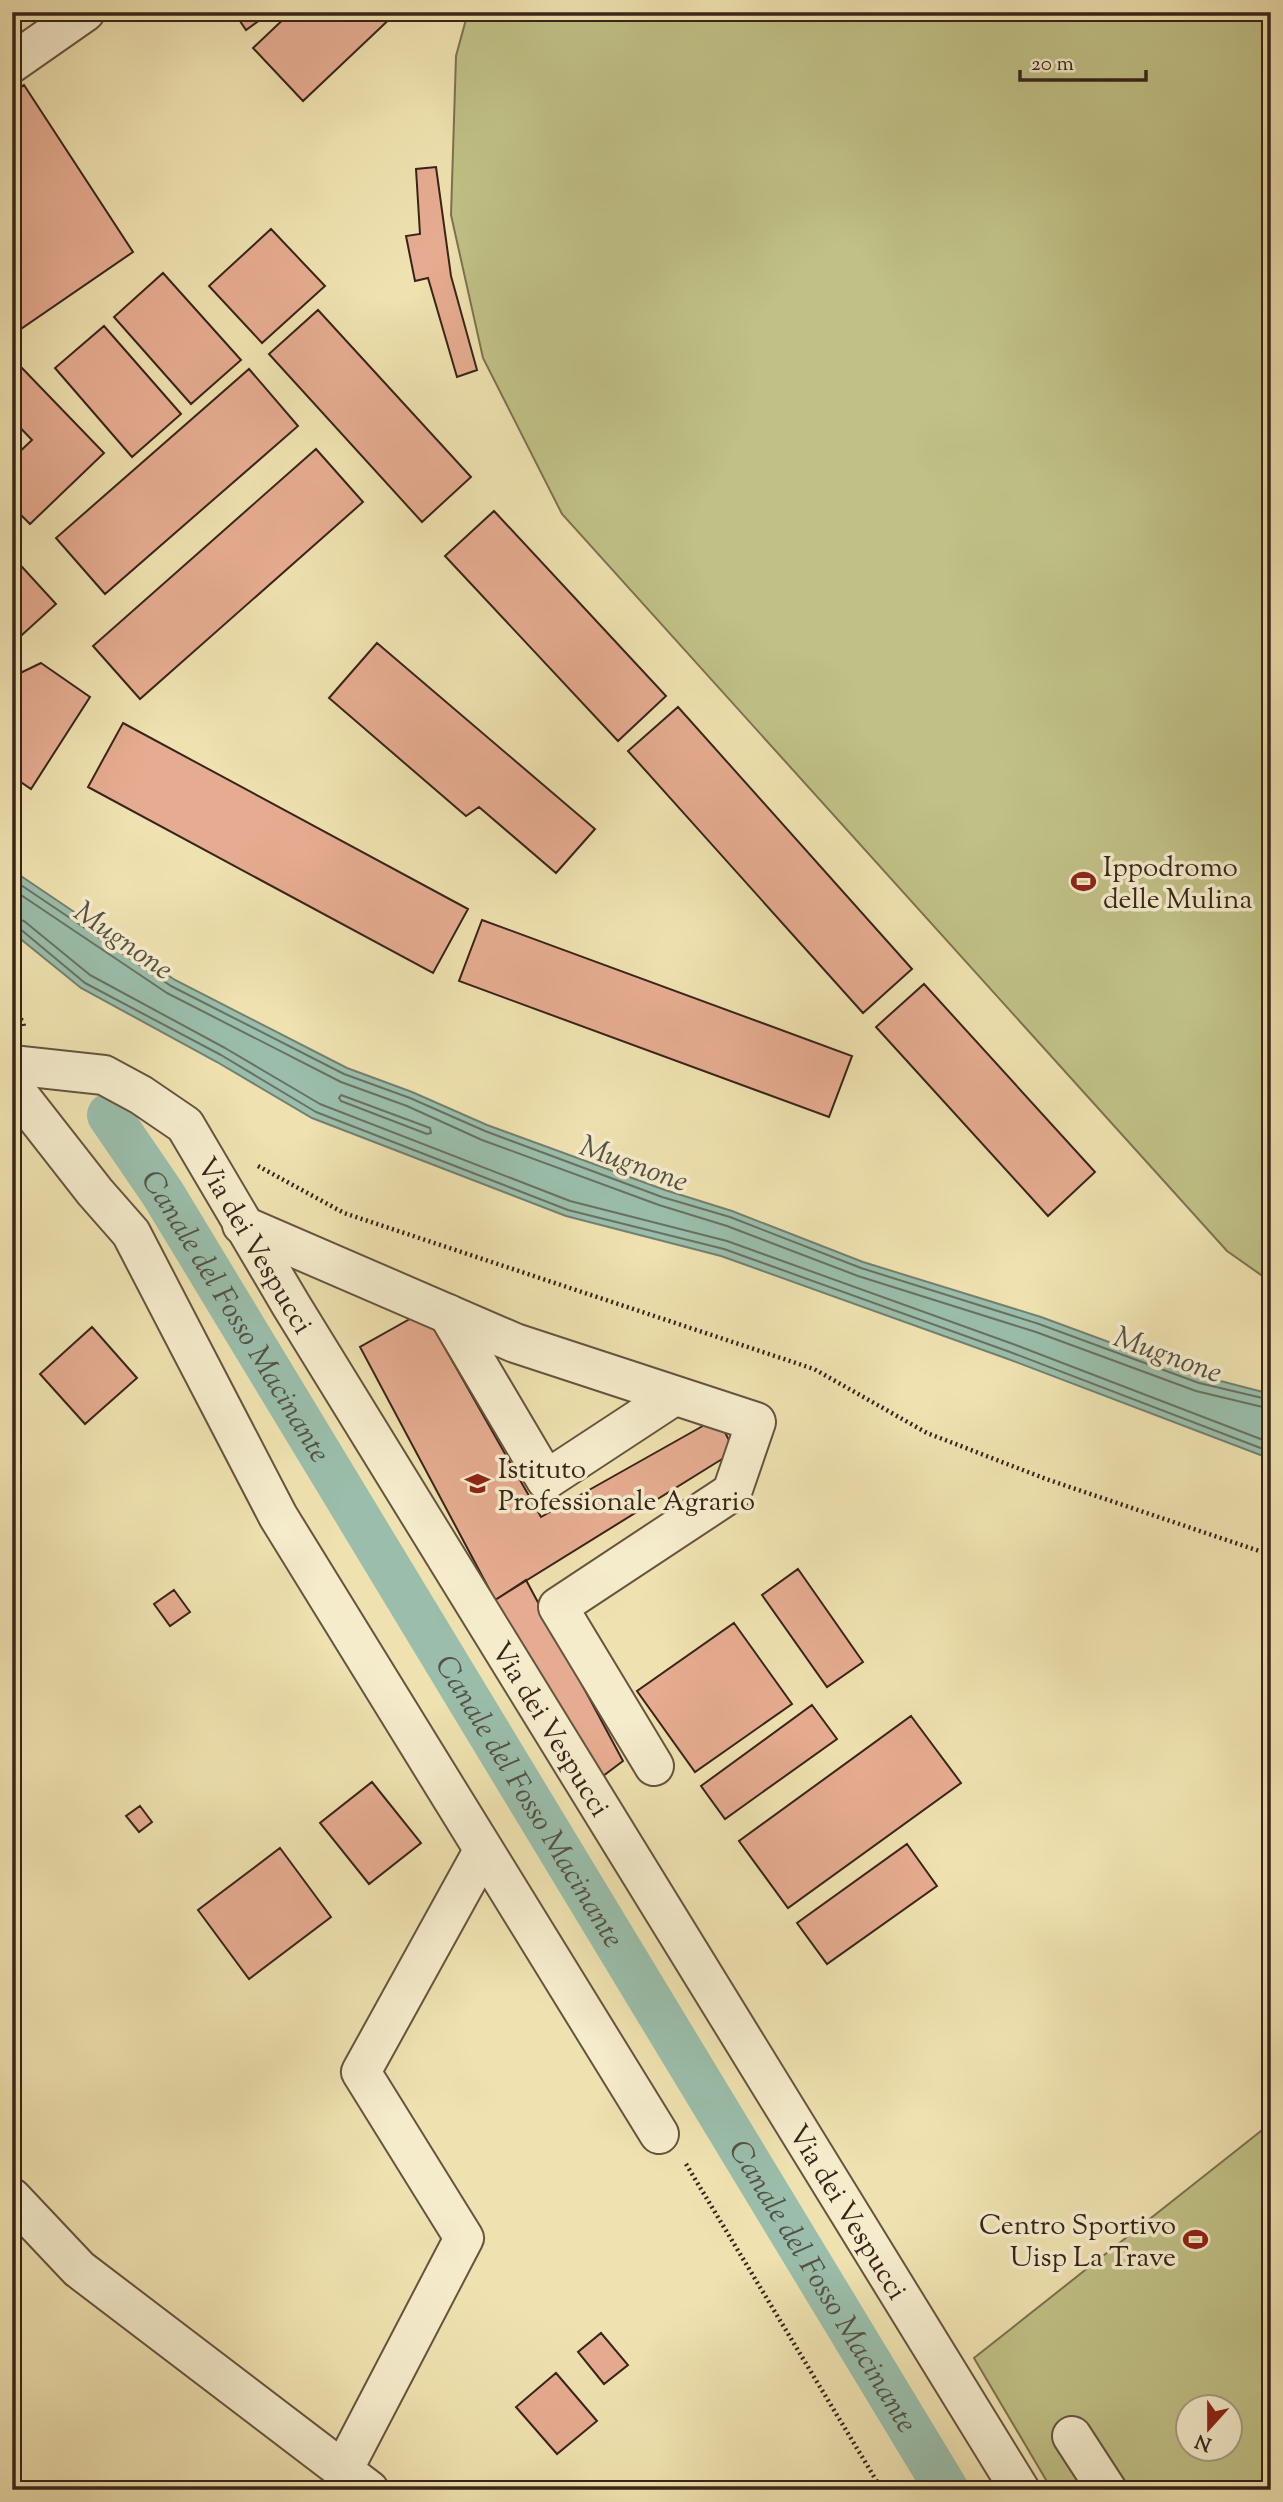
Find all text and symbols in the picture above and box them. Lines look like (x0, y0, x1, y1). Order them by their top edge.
scale bar (1020, 38, 1146, 82)
text: 20 m (1031, 50, 1074, 80)
place label: Ippodromo delle Mulina (1103, 849, 1253, 921)
sports icon: Ippodromo delle Mulina (1069, 868, 1097, 896)
water label: Mugnone (64, 892, 181, 992)
water label: Mugnone (573, 1126, 693, 1205)
street label: Via dei Vespucci (185, 1150, 321, 1343)
water label: Canale del Fosso Macinante (129, 1162, 340, 1472)
water label: Mugnone (1107, 1317, 1227, 1396)
place label: Istituto Professionale Agrario (498, 1451, 755, 1523)
school or university icon: Istituto Professionale Agrario (464, 1470, 492, 1498)
street label: Via dei Vespucci (480, 1635, 618, 1825)
water label: Canale del Fosso Macinante (423, 1648, 633, 1957)
street label: Via dei Vespucci (777, 2118, 915, 2308)
water label: Canale del Fosso Macinante (716, 2133, 927, 2442)
place label: Centro Sportivo Uisp La Trave (979, 2207, 1176, 2279)
sports icon: Centro Sportivo Uisp La Trave (1182, 2226, 1210, 2254)
north arrow (1174, 2394, 1244, 2464)
text: N (1192, 2426, 1216, 2457)

